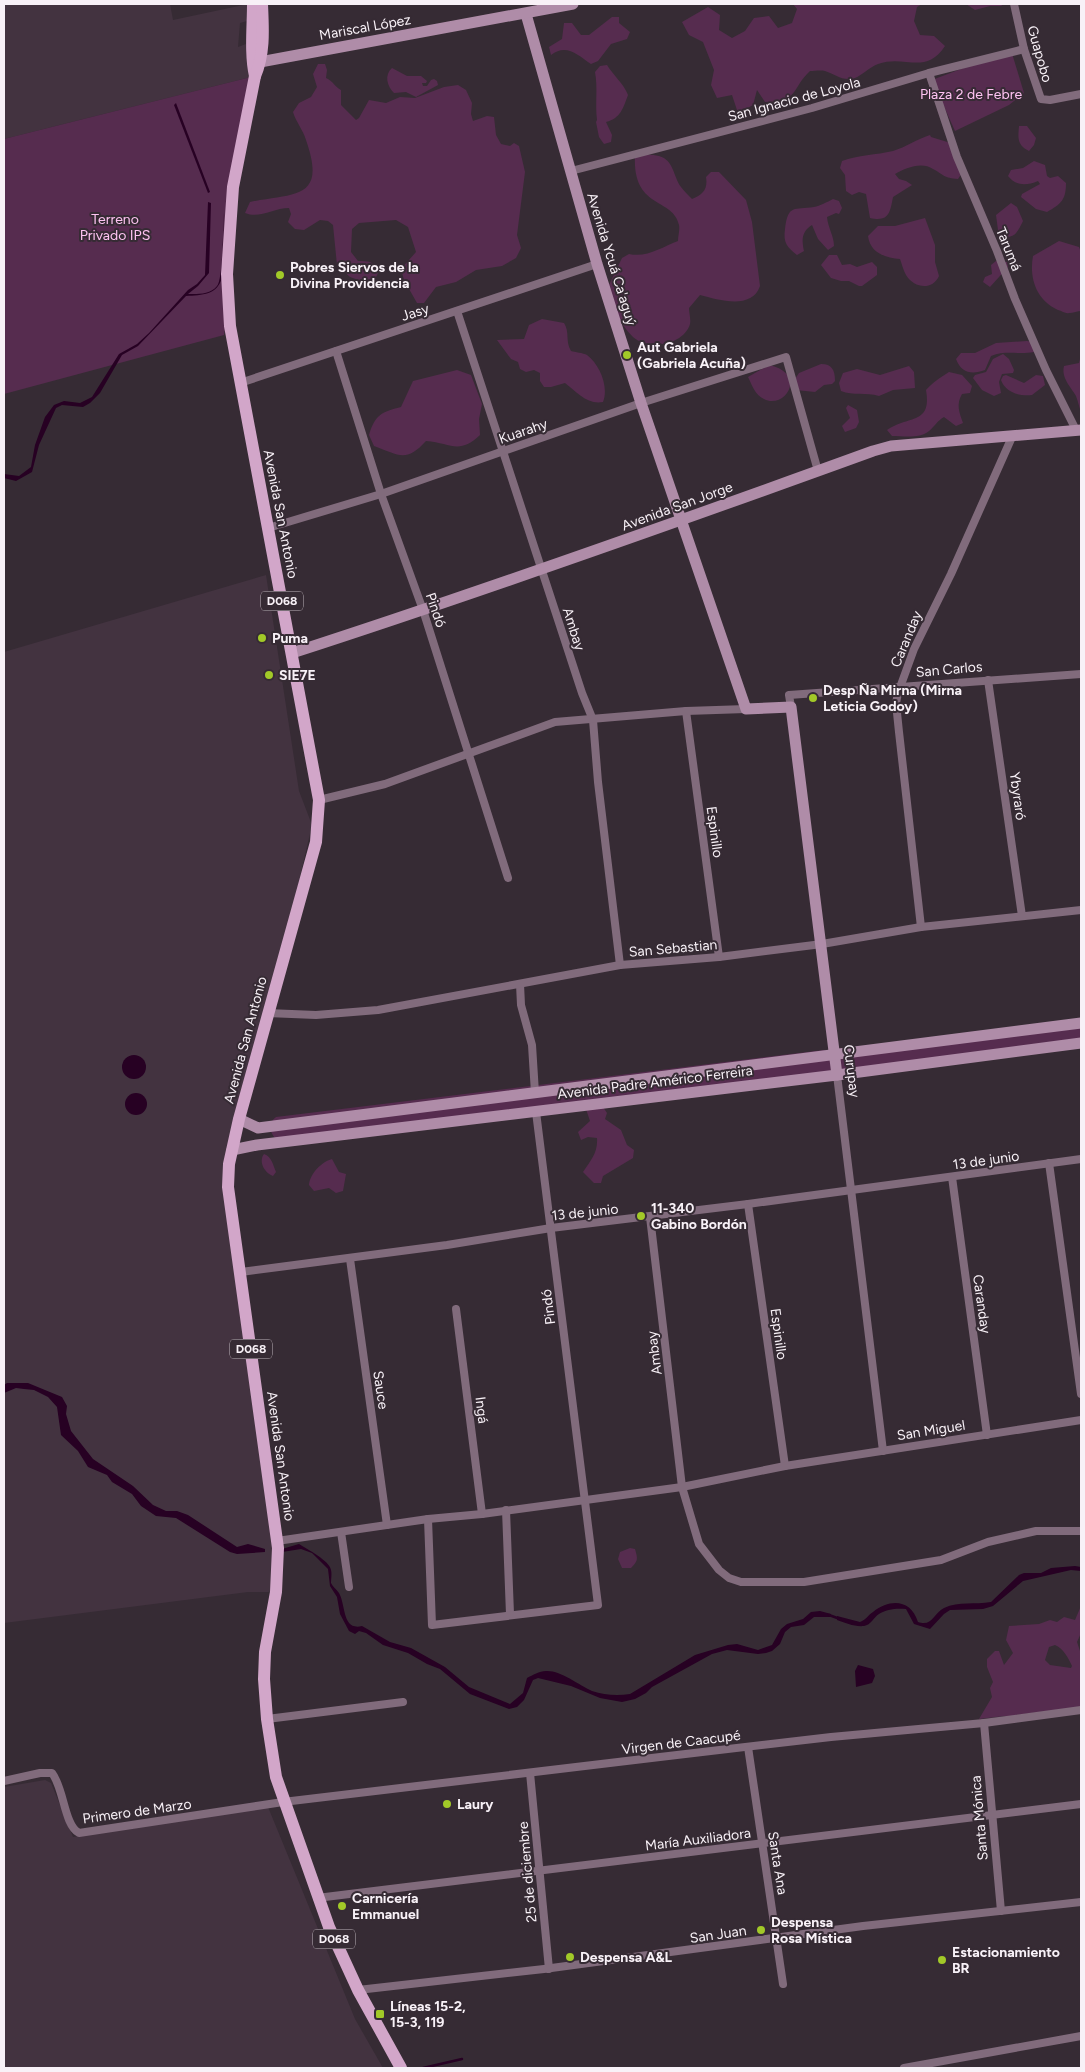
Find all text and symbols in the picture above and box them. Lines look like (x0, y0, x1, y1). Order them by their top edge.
street label: Mariscal López (318, 11, 412, 44)
street label: Guapobo (1023, 24, 1056, 85)
street label: San Ignacio de Loyola (726, 74, 862, 125)
park label: Plaza 2 de Febre (920, 86, 1022, 103)
street label: Avenida Ycuá Ca'aguý (583, 191, 640, 328)
park label: Terreno Privado IPS (80, 211, 150, 244)
street label: Tarumá (992, 225, 1025, 274)
place label: Pobres Siervos de la Divina Providencia (290, 259, 419, 292)
marker: Pobres Siervos de la Divina Providencia (274, 269, 286, 281)
street label: Jasy (399, 300, 432, 325)
place label: Aut Gabriela (Gabriela Acuña) (637, 339, 746, 372)
marker: Aut Gabriela (Gabriela Acuña) (621, 349, 633, 361)
street label: Kuarahy (497, 415, 550, 448)
street label: Avenida San Antonio (260, 448, 301, 580)
street label: Avenida San Jorge (619, 478, 735, 534)
street label: Pindó (422, 591, 449, 630)
road number: D068 (261, 592, 303, 610)
street label: Ambay (559, 606, 589, 653)
street label: Caranday (887, 608, 926, 670)
place label: Puma (272, 630, 308, 647)
marker: Puma (256, 632, 268, 644)
street label: San Carlos (915, 658, 983, 681)
place label: SIE7E (279, 667, 316, 684)
marker: SIE7E (263, 669, 275, 681)
place label: Desp Ña Mirna (Mirna Leticia Godoy) (823, 682, 962, 715)
marker: Desp Ña Mirna (Mirna Leticia Godoy) (807, 692, 819, 704)
street label: Ybyraró (1006, 771, 1029, 821)
street label: Espinillo (702, 805, 727, 859)
street label: San Sebastian (628, 936, 718, 961)
street label: Avenida San Antonio (220, 975, 271, 1105)
street label: Curupay (840, 1044, 863, 1099)
street label: Avenida Padre Américo Ferreira (556, 1062, 754, 1103)
street label: 13 de junio (952, 1147, 1020, 1174)
place label: 11-340 Gabino Bordón (651, 1200, 747, 1233)
street label: 13 de junio (551, 1201, 619, 1224)
marker: 11-340 Gabino Bordón (635, 1210, 647, 1222)
street label: Caranday (969, 1273, 994, 1335)
street label: Pindó (538, 1288, 559, 1326)
street label: Espinillo (766, 1307, 791, 1361)
street label: Ambay (643, 1329, 666, 1376)
road number: D068 (230, 1340, 272, 1358)
street label: Sauce (369, 1370, 392, 1411)
street label: Avenida San Antonio (263, 1390, 298, 1522)
street label: Ingá (471, 1396, 492, 1424)
street label: San Miguel (896, 1417, 966, 1444)
street label: Virgen de Caacupé (621, 1727, 742, 1758)
street label: Santa Mónica (967, 1775, 992, 1861)
street label: Primero de Marzo (81, 1795, 193, 1828)
place label: Laury (457, 1796, 494, 1813)
marker: Laury (441, 1798, 453, 1810)
street label: 25 de diciembre (515, 1821, 540, 1923)
street label: María Auxiliadora (644, 1825, 752, 1854)
street label: Santa Ana (764, 1830, 791, 1896)
place label: Carnicería Emmanuel (352, 1890, 419, 1923)
marker: Carnicería Emmanuel (336, 1900, 348, 1912)
place label: Despensa Rosa Mística (771, 1914, 852, 1947)
street label: San Juan (689, 1922, 748, 1947)
marker: Despensa Rosa Mística (755, 1924, 767, 1936)
road number: D068 (313, 1930, 355, 1948)
place label: Estacionamiento BR (952, 1944, 1060, 1977)
place label: Despensa A&L (580, 1949, 673, 1966)
marker: Despensa A&L (564, 1951, 576, 1963)
marker: Estacionamiento BR (936, 1954, 948, 1966)
place label: Líneas 15-2, 15-3, 119 (390, 1998, 466, 2031)
marker: Líneas 15-2, 15-3, 119 (374, 2008, 386, 2020)

